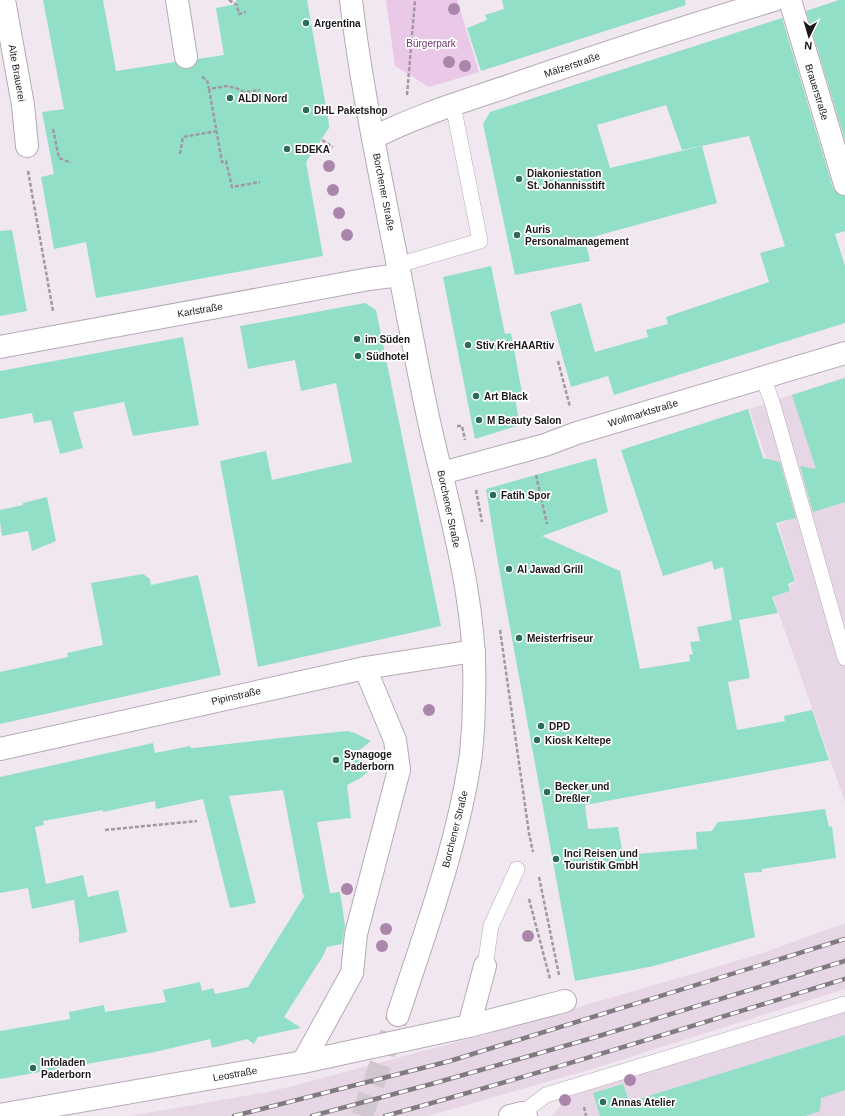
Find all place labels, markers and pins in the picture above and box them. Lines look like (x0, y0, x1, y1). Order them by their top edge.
marker: Argentina (301, 18, 311, 28)
place label: Argentina (314, 18, 361, 29)
marker: ALDI Nord (225, 93, 235, 103)
place label: ALDI Nord (238, 93, 287, 104)
marker: DHL Paketshop (301, 105, 311, 115)
place label: DHL Paketshop (314, 105, 388, 116)
marker: EDEKA (282, 144, 292, 154)
place label: EDEKA (295, 144, 330, 155)
place label: Diakoniestation St. Johannisstift (527, 168, 605, 191)
marker: Diakoniestation St. Johannisstift (514, 174, 524, 184)
place label: Auris Personalmanagement (525, 224, 630, 247)
marker: Auris Personalmanagement (512, 230, 522, 240)
marker: im Süden (352, 334, 362, 344)
place label: im Süden (365, 334, 410, 345)
marker: Stiv KreHAARtiv (463, 340, 473, 350)
place label: Stiv KreHAARtiv (476, 340, 555, 351)
marker: Südhotel (353, 351, 363, 361)
place label: Südhotel (366, 351, 409, 362)
marker: Art Black (471, 391, 481, 401)
place label: Art Black (484, 391, 528, 402)
marker: M Beauty Salon (474, 415, 484, 425)
place label: M Beauty Salon (487, 415, 561, 426)
marker: Fatih Spor (488, 490, 498, 500)
place label: Fatih Spor (501, 490, 551, 501)
marker: Al Jawad Grill (504, 564, 514, 574)
place label: Al Jawad Grill (517, 564, 583, 575)
marker: Meisterfriseur (514, 633, 524, 643)
place label: Meisterfriseur (527, 633, 593, 644)
marker: DPD (536, 721, 546, 731)
place label: DPD (549, 721, 570, 732)
marker: Kiosk Keltepe (532, 735, 542, 745)
place label: Kiosk Keltepe (545, 735, 612, 746)
place label: Synagoge Paderborn (344, 749, 394, 772)
marker: Synagoge Paderborn (331, 755, 341, 765)
place label: Becker und Dreßler (555, 781, 609, 804)
marker: Becker und Dreßler (542, 787, 552, 797)
place label: Inci Reisen und Touristik GmbH (564, 848, 638, 871)
marker: Inci Reisen und Touristik GmbH (551, 854, 561, 864)
place label: Infoladen Paderborn (41, 1057, 91, 1080)
marker: Infoladen Paderborn (28, 1063, 38, 1073)
marker: Annas Atelier (598, 1097, 608, 1107)
place label: Annas Atelier (611, 1097, 675, 1108)

